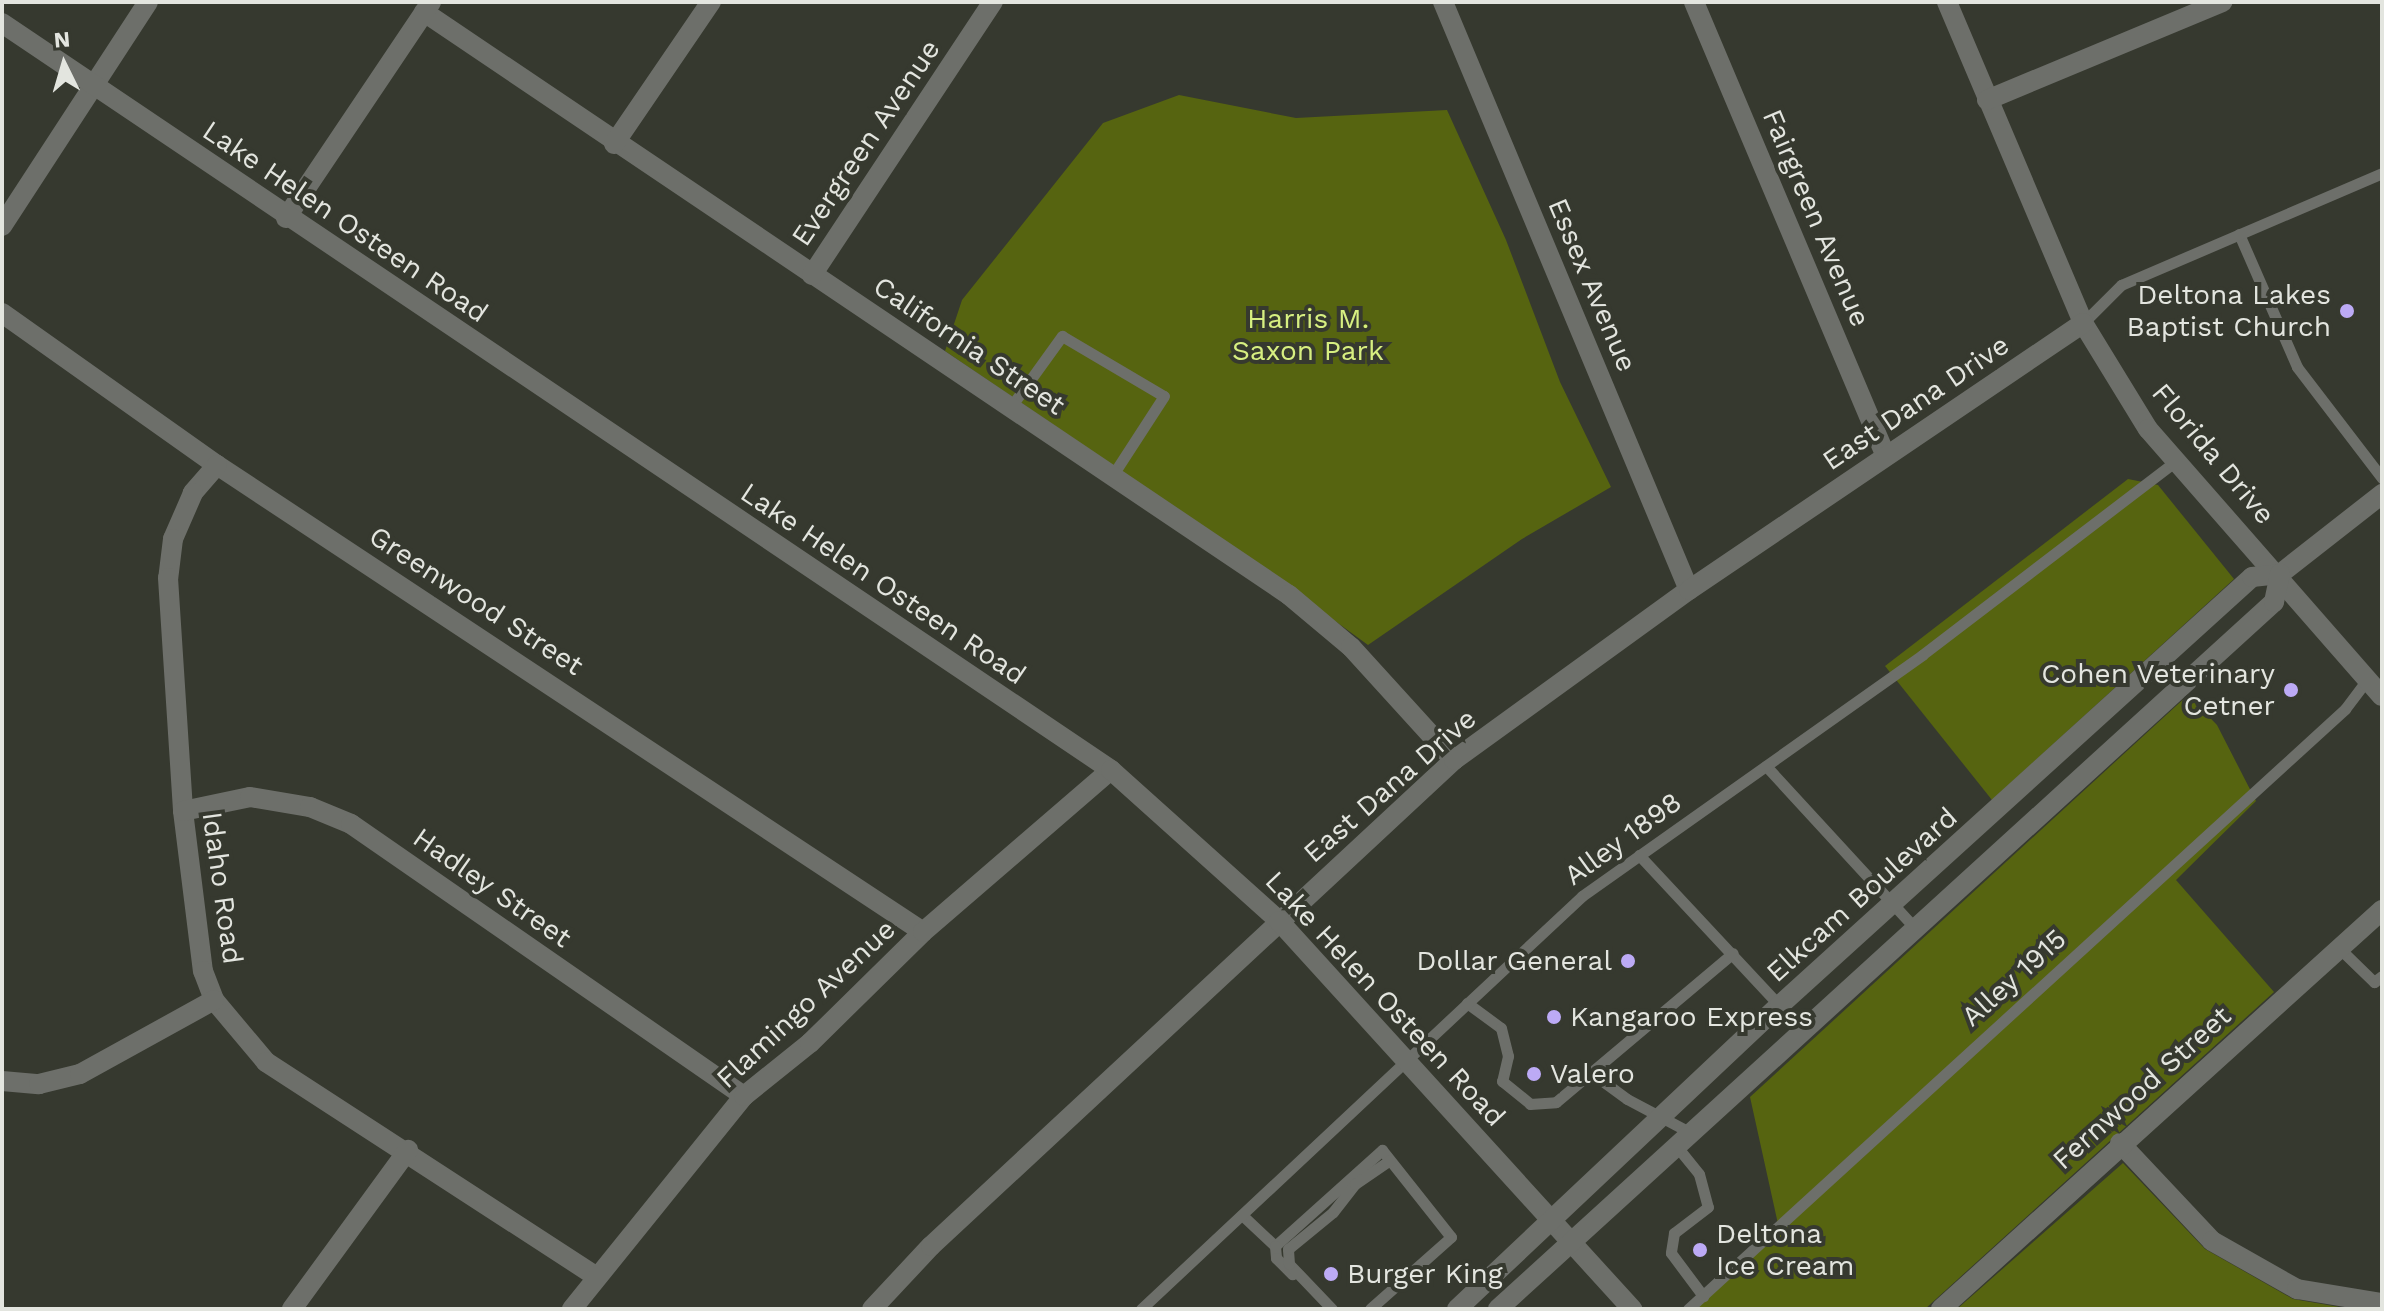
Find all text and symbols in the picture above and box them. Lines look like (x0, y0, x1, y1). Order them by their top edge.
north arrow (24, 24, 104, 104)
text: N (53, 26, 71, 53)
street label: Evergreen Avenue (784, 33, 948, 253)
street label: Fairgreen Avenue (1755, 104, 1877, 332)
street label: Lake Helen Osteen Road (196, 114, 494, 330)
street label: Essex Avenue (1540, 193, 1644, 377)
street label: California Street (867, 269, 1071, 423)
place label: Deltona Lakes Baptist Church (2127, 278, 2331, 344)
park label: Harris M. Saxon Park (1232, 302, 1384, 368)
marker: Deltona Lakes Baptist Church (2338, 302, 2356, 320)
street label: East Dana Drive (1816, 328, 2016, 478)
street label: Florida Drive (2144, 377, 2282, 531)
street label: Lake Helen Osteen Road (734, 476, 1032, 692)
street label: Greenwood Street (363, 519, 589, 683)
place label: Cohen Veterinary Cetner (2040, 657, 2275, 723)
marker: Cohen Veterinary Cetner (2282, 681, 2300, 699)
street label: East Dana Drive (1297, 702, 1483, 870)
street label: Alley 1898 (1557, 785, 1689, 893)
street label: Elkcam Boulevard (1760, 801, 1964, 989)
street label: Idaho Road (195, 810, 249, 966)
street label: Hadley Street (406, 821, 578, 955)
street label: Lake Helen Osteen Road (1258, 864, 1512, 1134)
street label: Flamingo Avenue (709, 912, 903, 1096)
street label: Alley 1915 (1954, 922, 2074, 1034)
place label: Dollar General (1416, 944, 1612, 978)
marker: Dollar General (1619, 952, 1637, 970)
street label: Fernwood Street (2046, 999, 2238, 1177)
place label: Kangaroo Express (1570, 1000, 1813, 1034)
marker: Kangaroo Express (1545, 1008, 1563, 1026)
place label: Valero (1550, 1057, 1635, 1091)
marker: Valero (1525, 1065, 1543, 1083)
place label: Deltona Ice Cream (1716, 1217, 1854, 1283)
marker: Deltona Ice Cream (1691, 1241, 1709, 1259)
place label: Burger King (1347, 1257, 1503, 1291)
marker: Burger King (1322, 1265, 1340, 1283)

